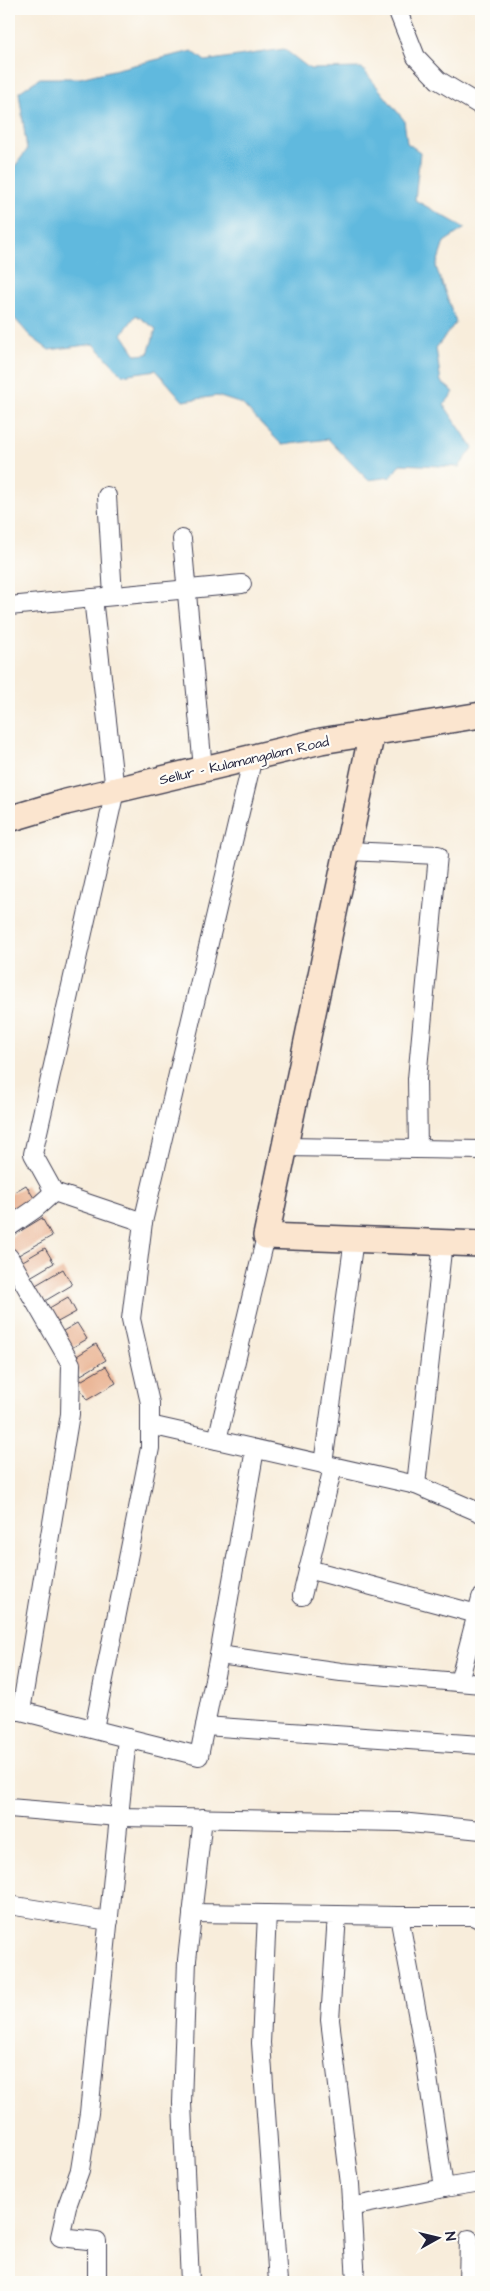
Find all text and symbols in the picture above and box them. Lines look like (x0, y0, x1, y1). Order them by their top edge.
street label: Sellur - Kulamangalam Road (157, 732, 331, 790)
north arrow (412, 2214, 462, 2264)
text: N (439, 2231, 460, 2242)

